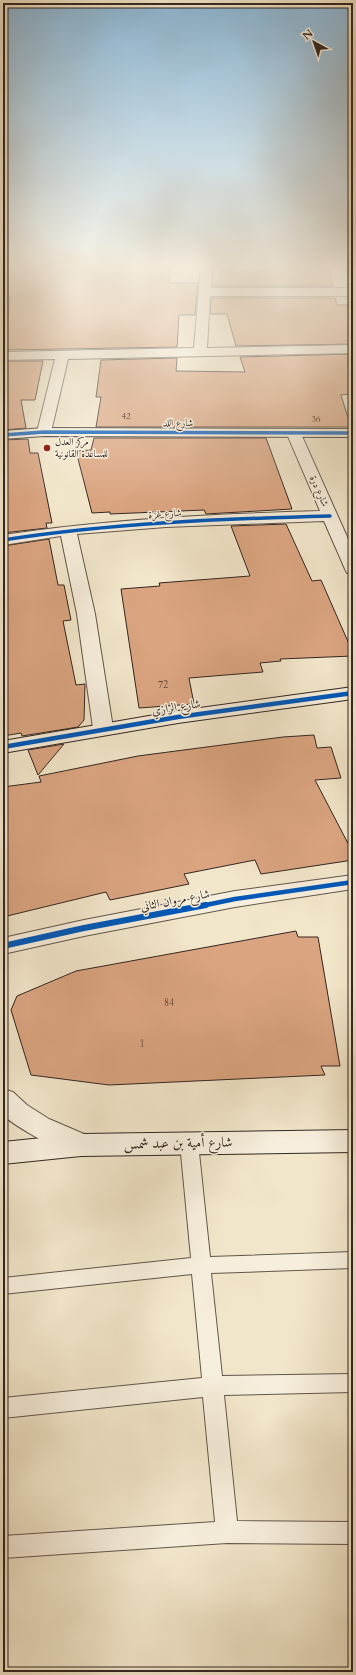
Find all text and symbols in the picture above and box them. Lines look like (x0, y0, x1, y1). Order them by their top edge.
north arrow (294, 22, 334, 62)
text: N (299, 26, 317, 44)
house number: 42 (121, 410, 131, 422)
house number: 36 (311, 413, 321, 425)
street label: شارع اللد (163, 416, 194, 432)
place label: مركز العدل للمساعدة القانونية (55, 435, 108, 461)
marker: مركز العدل للمساعدة القانونية (42, 443, 52, 453)
street label: شارع درة (304, 473, 332, 510)
street label: شارع غزة (148, 506, 183, 524)
house number: 72 (158, 678, 168, 692)
street label: شارع الرازي (150, 695, 202, 722)
street label: شارع مروان الثاني (139, 885, 212, 918)
house number: 84 (164, 996, 174, 1010)
house number: 1 (139, 1037, 145, 1051)
street label: شارع أمية بن عبد شمس (123, 1132, 233, 1155)

